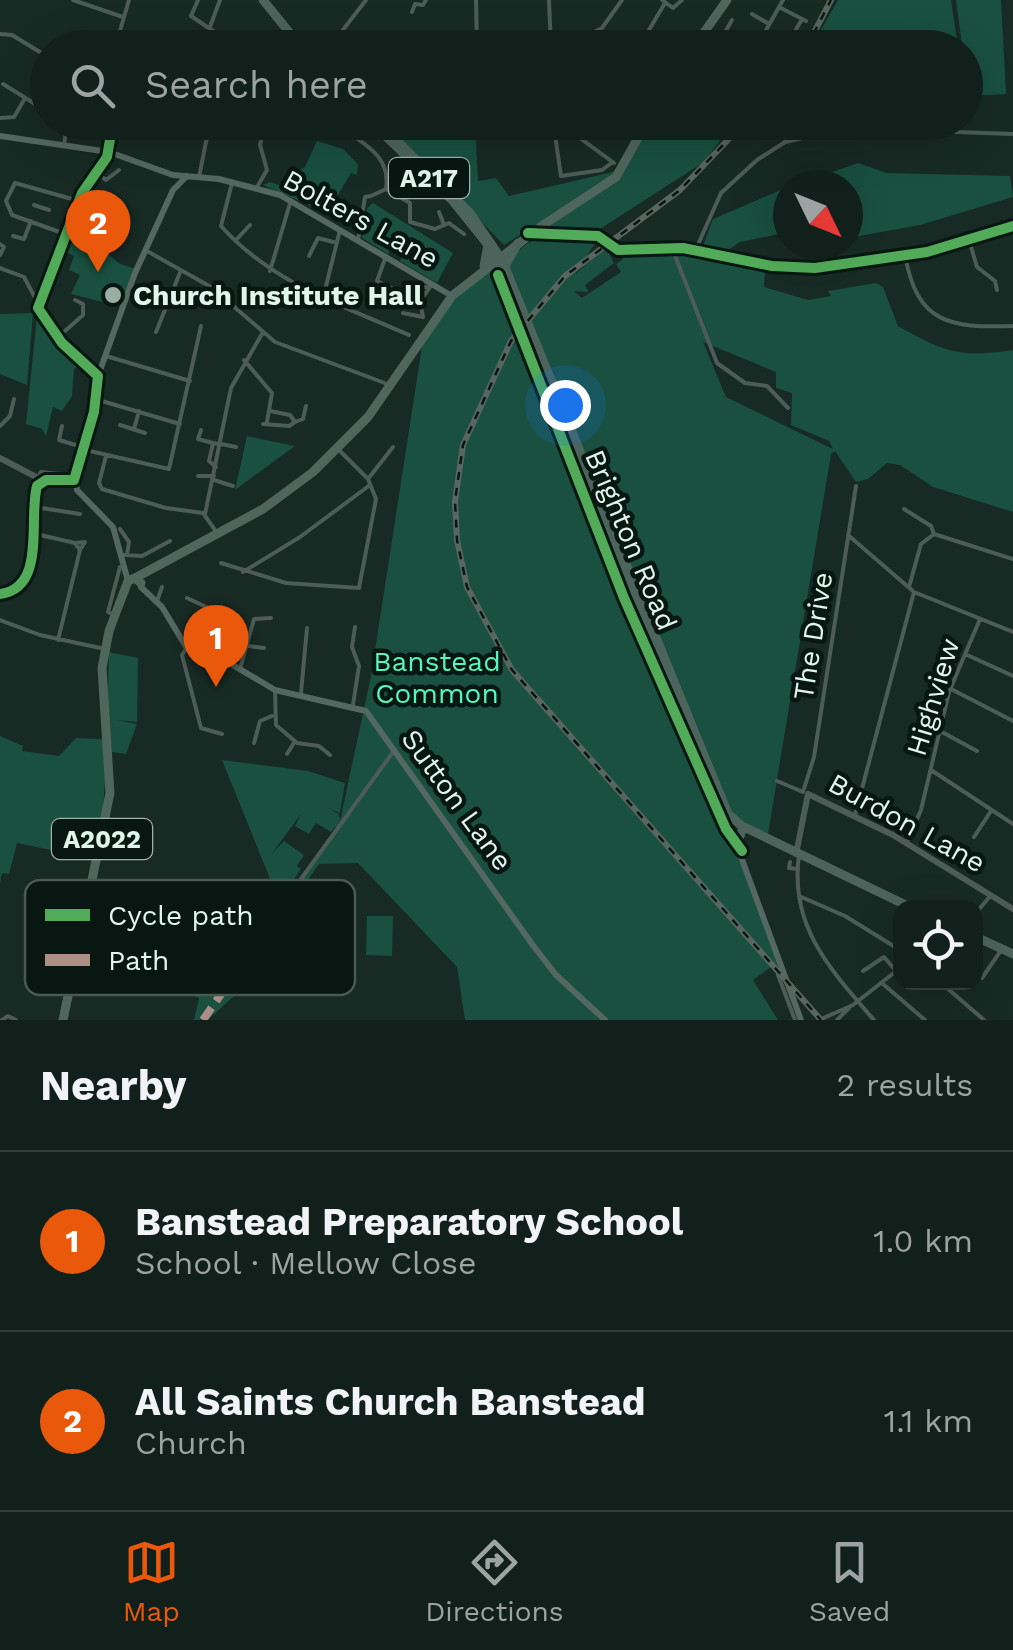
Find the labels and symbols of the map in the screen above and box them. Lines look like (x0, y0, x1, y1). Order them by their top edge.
road number: A217 (389, 158, 469, 198)
street label: Bolters Lane (278, 163, 444, 275)
north arrow (773, 170, 863, 260)
pin: 2 (66, 190, 130, 272)
place label: Church Institute Hall (133, 279, 423, 312)
marker: Church Institute Hall (102, 284, 124, 306)
your location (540, 380, 591, 431)
street label: Brighton Road (578, 445, 684, 635)
street label: The Drive (787, 570, 839, 702)
pin: 1 (184, 604, 248, 687)
street label: Highview (900, 634, 966, 760)
park label: Banstead Common (373, 645, 501, 710)
street label: Sutton Lane (395, 723, 519, 877)
street label: Burdon Lane (823, 766, 991, 880)
road number: A2022 (52, 819, 152, 859)
legend (25, 880, 355, 995)
text: Cycle path (108, 899, 254, 932)
text: Path (108, 944, 169, 977)

